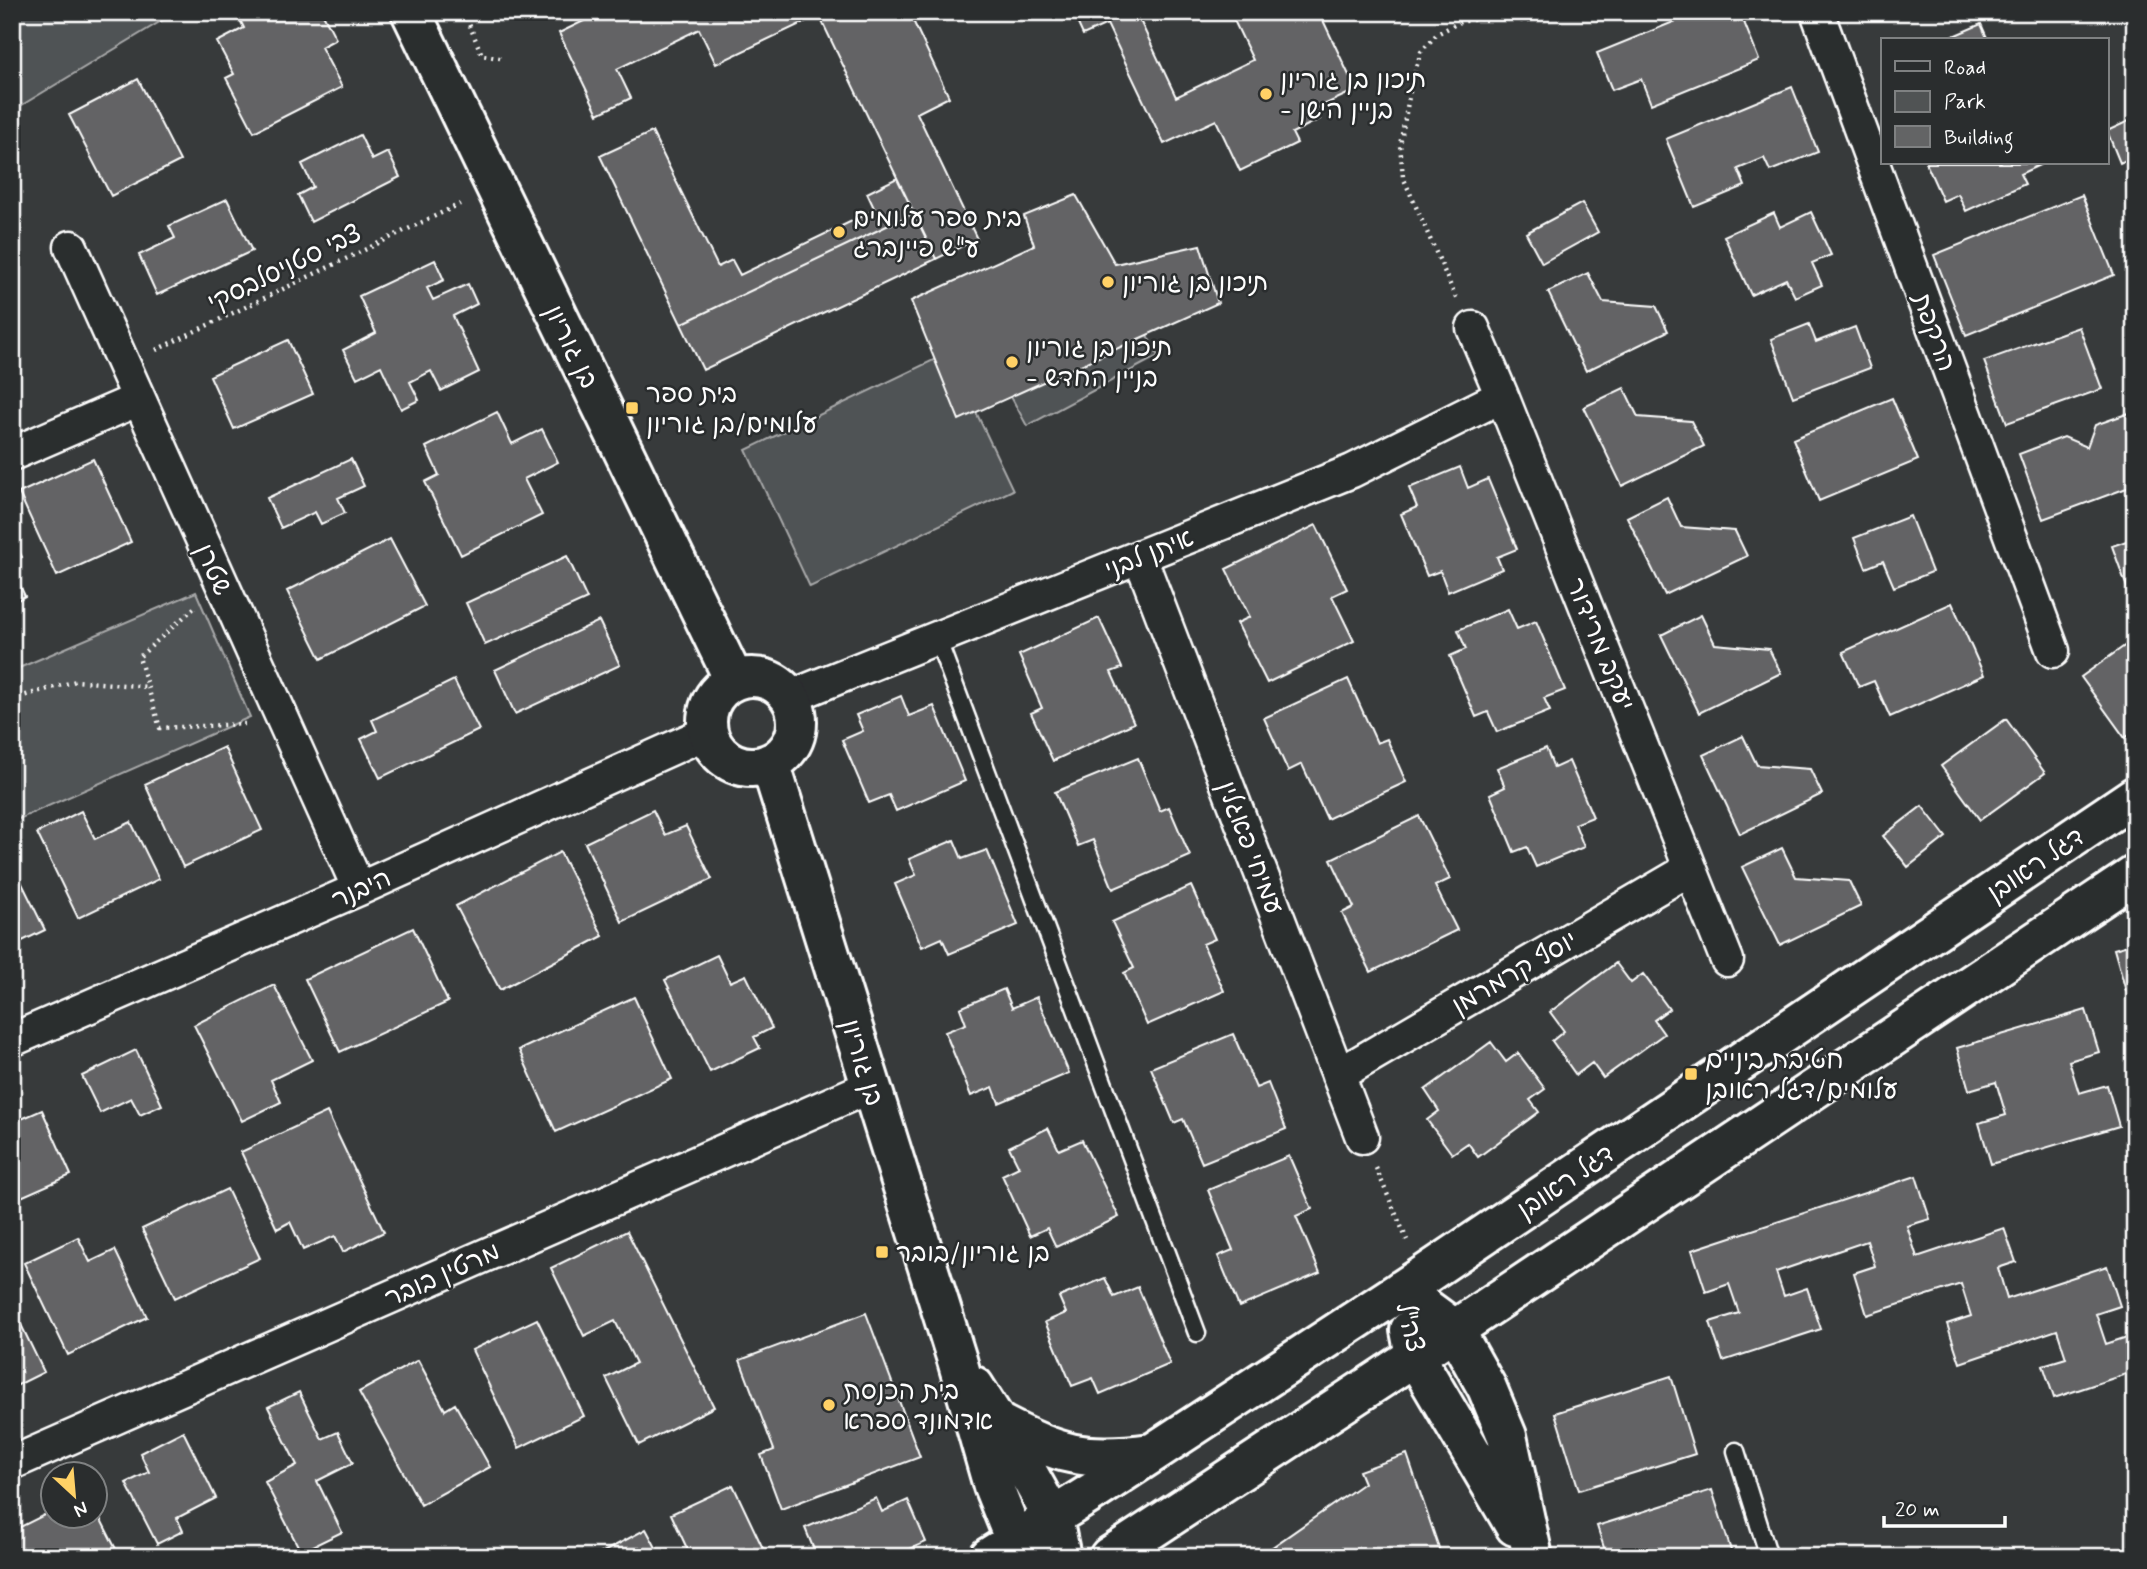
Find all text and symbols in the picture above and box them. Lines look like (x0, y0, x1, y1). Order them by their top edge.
legend (1881, 38, 2108, 164)
text: Road (1944, 54, 1986, 82)
place label: תיכון בן גוריון - בניין הישן (1280, 64, 1426, 128)
marker: תיכון בן גוריון - בניין הישן (1258, 86, 1274, 102)
text: Park (1944, 88, 1986, 116)
text: Building (1944, 124, 2014, 154)
place label: בית ספר עלומים ע"ש פיינברג (853, 202, 1022, 266)
street label: צבי סטניסלבסקי (202, 217, 367, 321)
marker: בית ספר עלומים ע"ש פיינברג (831, 224, 847, 240)
place label: תיכון בן גוריון (1122, 267, 1268, 301)
marker: תיכון בן גוריון (1100, 274, 1116, 290)
street label: הרקפת (1903, 287, 1963, 377)
street label: בן גוריון (535, 299, 605, 394)
place label: תיכון בן גוריון - בניין החדש (1026, 332, 1172, 396)
marker: תיכון בן גוריון - בניין החדש (1004, 354, 1020, 370)
place label: בית ספר עלומים/בן גוריון (646, 378, 817, 442)
marker: בית ספר עלומים/בן גוריון (624, 400, 640, 416)
street label: איתן לבני (1100, 522, 1199, 588)
street label: שטרן (186, 539, 239, 601)
street label: יעקב מרידור (1557, 573, 1641, 716)
street label: עמיחי פאגלין (1208, 776, 1290, 919)
street label: דגל ראובן (1981, 821, 2091, 911)
street label: היבנר (327, 862, 397, 918)
street label: יוסף קרמרמן (1446, 924, 1584, 1023)
street label: בן גוריון (832, 1015, 890, 1110)
place label: חטיבת ביניים עלומים/דגל ראובן (1705, 1044, 1898, 1108)
marker: חטיבת ביניים עלומים/דגל ראובן (1683, 1066, 1699, 1082)
street label: דגל ראובן (1511, 1138, 1621, 1228)
street label: מרטין בובר (380, 1235, 506, 1316)
place label: בן גוריון/בובר (896, 1237, 1050, 1271)
marker: בן גוריון/בובר (874, 1244, 890, 1260)
street label: צה"ל (1386, 1299, 1432, 1356)
place label: בית הכנסת אדמונד ספרא (843, 1375, 993, 1439)
marker: בית הכנסת אדמונד ספרא (821, 1397, 837, 1413)
north arrow (38, 1460, 108, 1530)
scale bar (1884, 1485, 2005, 1529)
text: N (70, 1495, 92, 1523)
text: 20 m (1895, 1496, 1940, 1524)

